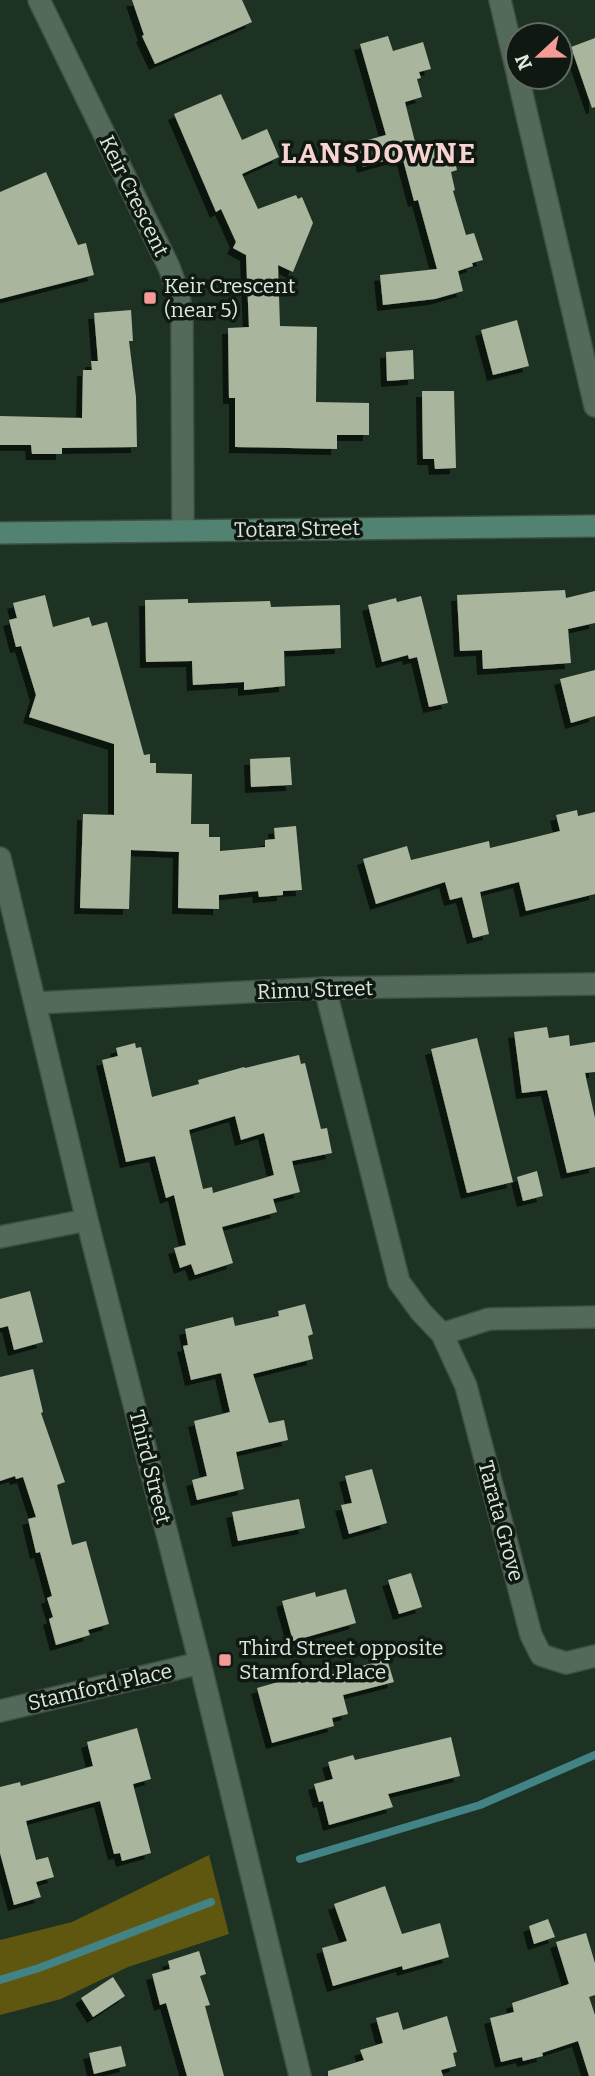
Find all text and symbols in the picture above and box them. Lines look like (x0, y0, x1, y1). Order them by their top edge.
north arrow (504, 21, 574, 91)
text: N (510, 51, 537, 73)
street label: Keir Crescent (94, 131, 175, 261)
district label: LANSDOWNE (281, 137, 477, 170)
place label: Keir Crescent (near 5) (164, 273, 296, 323)
marker: Keir Crescent (near 5) (142, 290, 158, 306)
street label: Totara Street (234, 515, 360, 543)
street label: Rimu Street (256, 975, 374, 1005)
street label: Third Street (123, 1408, 177, 1527)
street label: Tarata Grove (472, 1458, 530, 1584)
place label: Third Street opposite Stamford Place (239, 1635, 444, 1685)
marker: Third Street opposite Stamford Place (217, 1652, 233, 1668)
street label: Stamford Place (25, 1658, 175, 1716)

